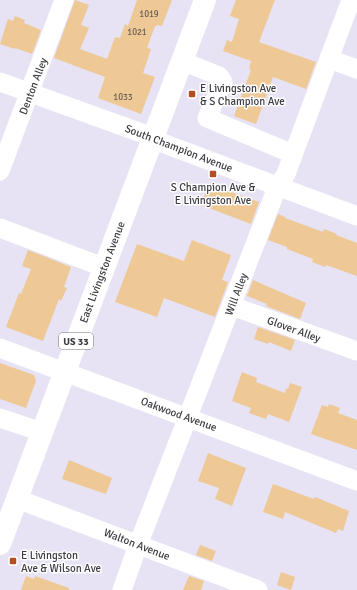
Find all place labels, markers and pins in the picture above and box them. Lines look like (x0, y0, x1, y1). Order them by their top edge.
place label: E Livingston Ave & S Champion Ave (200, 82, 285, 108)
marker: E Livingston Ave & S Champion Ave (187, 89, 197, 99)
marker: S Champion Ave & E Livingston Ave (208, 169, 218, 179)
place label: S Champion Ave & E Livingston Ave (171, 181, 255, 207)
place label: E Livingston Ave & Wilson Ave (21, 549, 101, 575)
marker: E Livingston Ave & Wilson Ave (8, 556, 18, 566)

